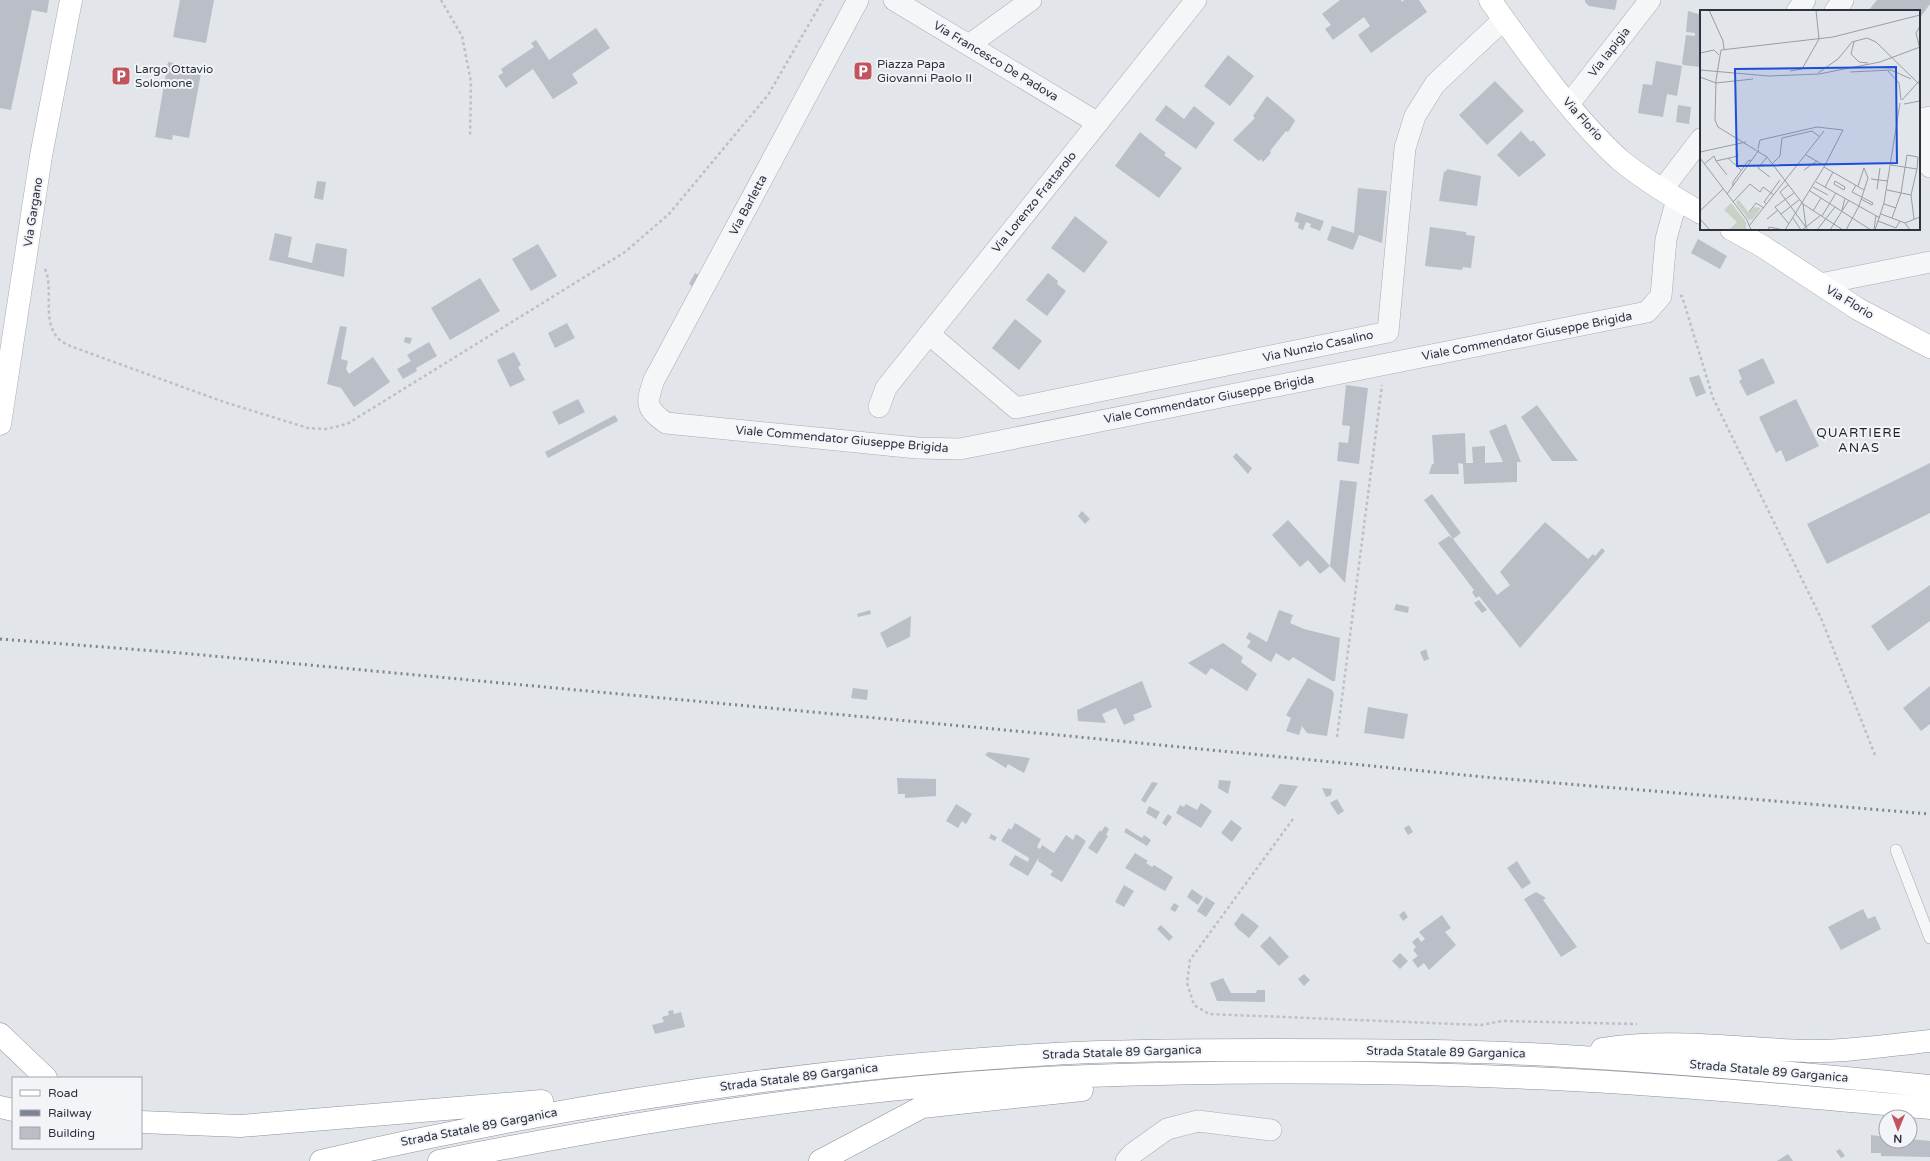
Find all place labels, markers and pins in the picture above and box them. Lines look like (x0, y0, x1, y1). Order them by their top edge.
place label: Piazza Papa Giovanni Paolo II (877, 57, 972, 85)
parking icon: Piazza Papa Giovanni Paolo II (852, 60, 874, 82)
place label: Largo Ottavio Solomone (135, 62, 213, 90)
parking icon: Largo Ottavio Solomone (110, 65, 132, 87)

